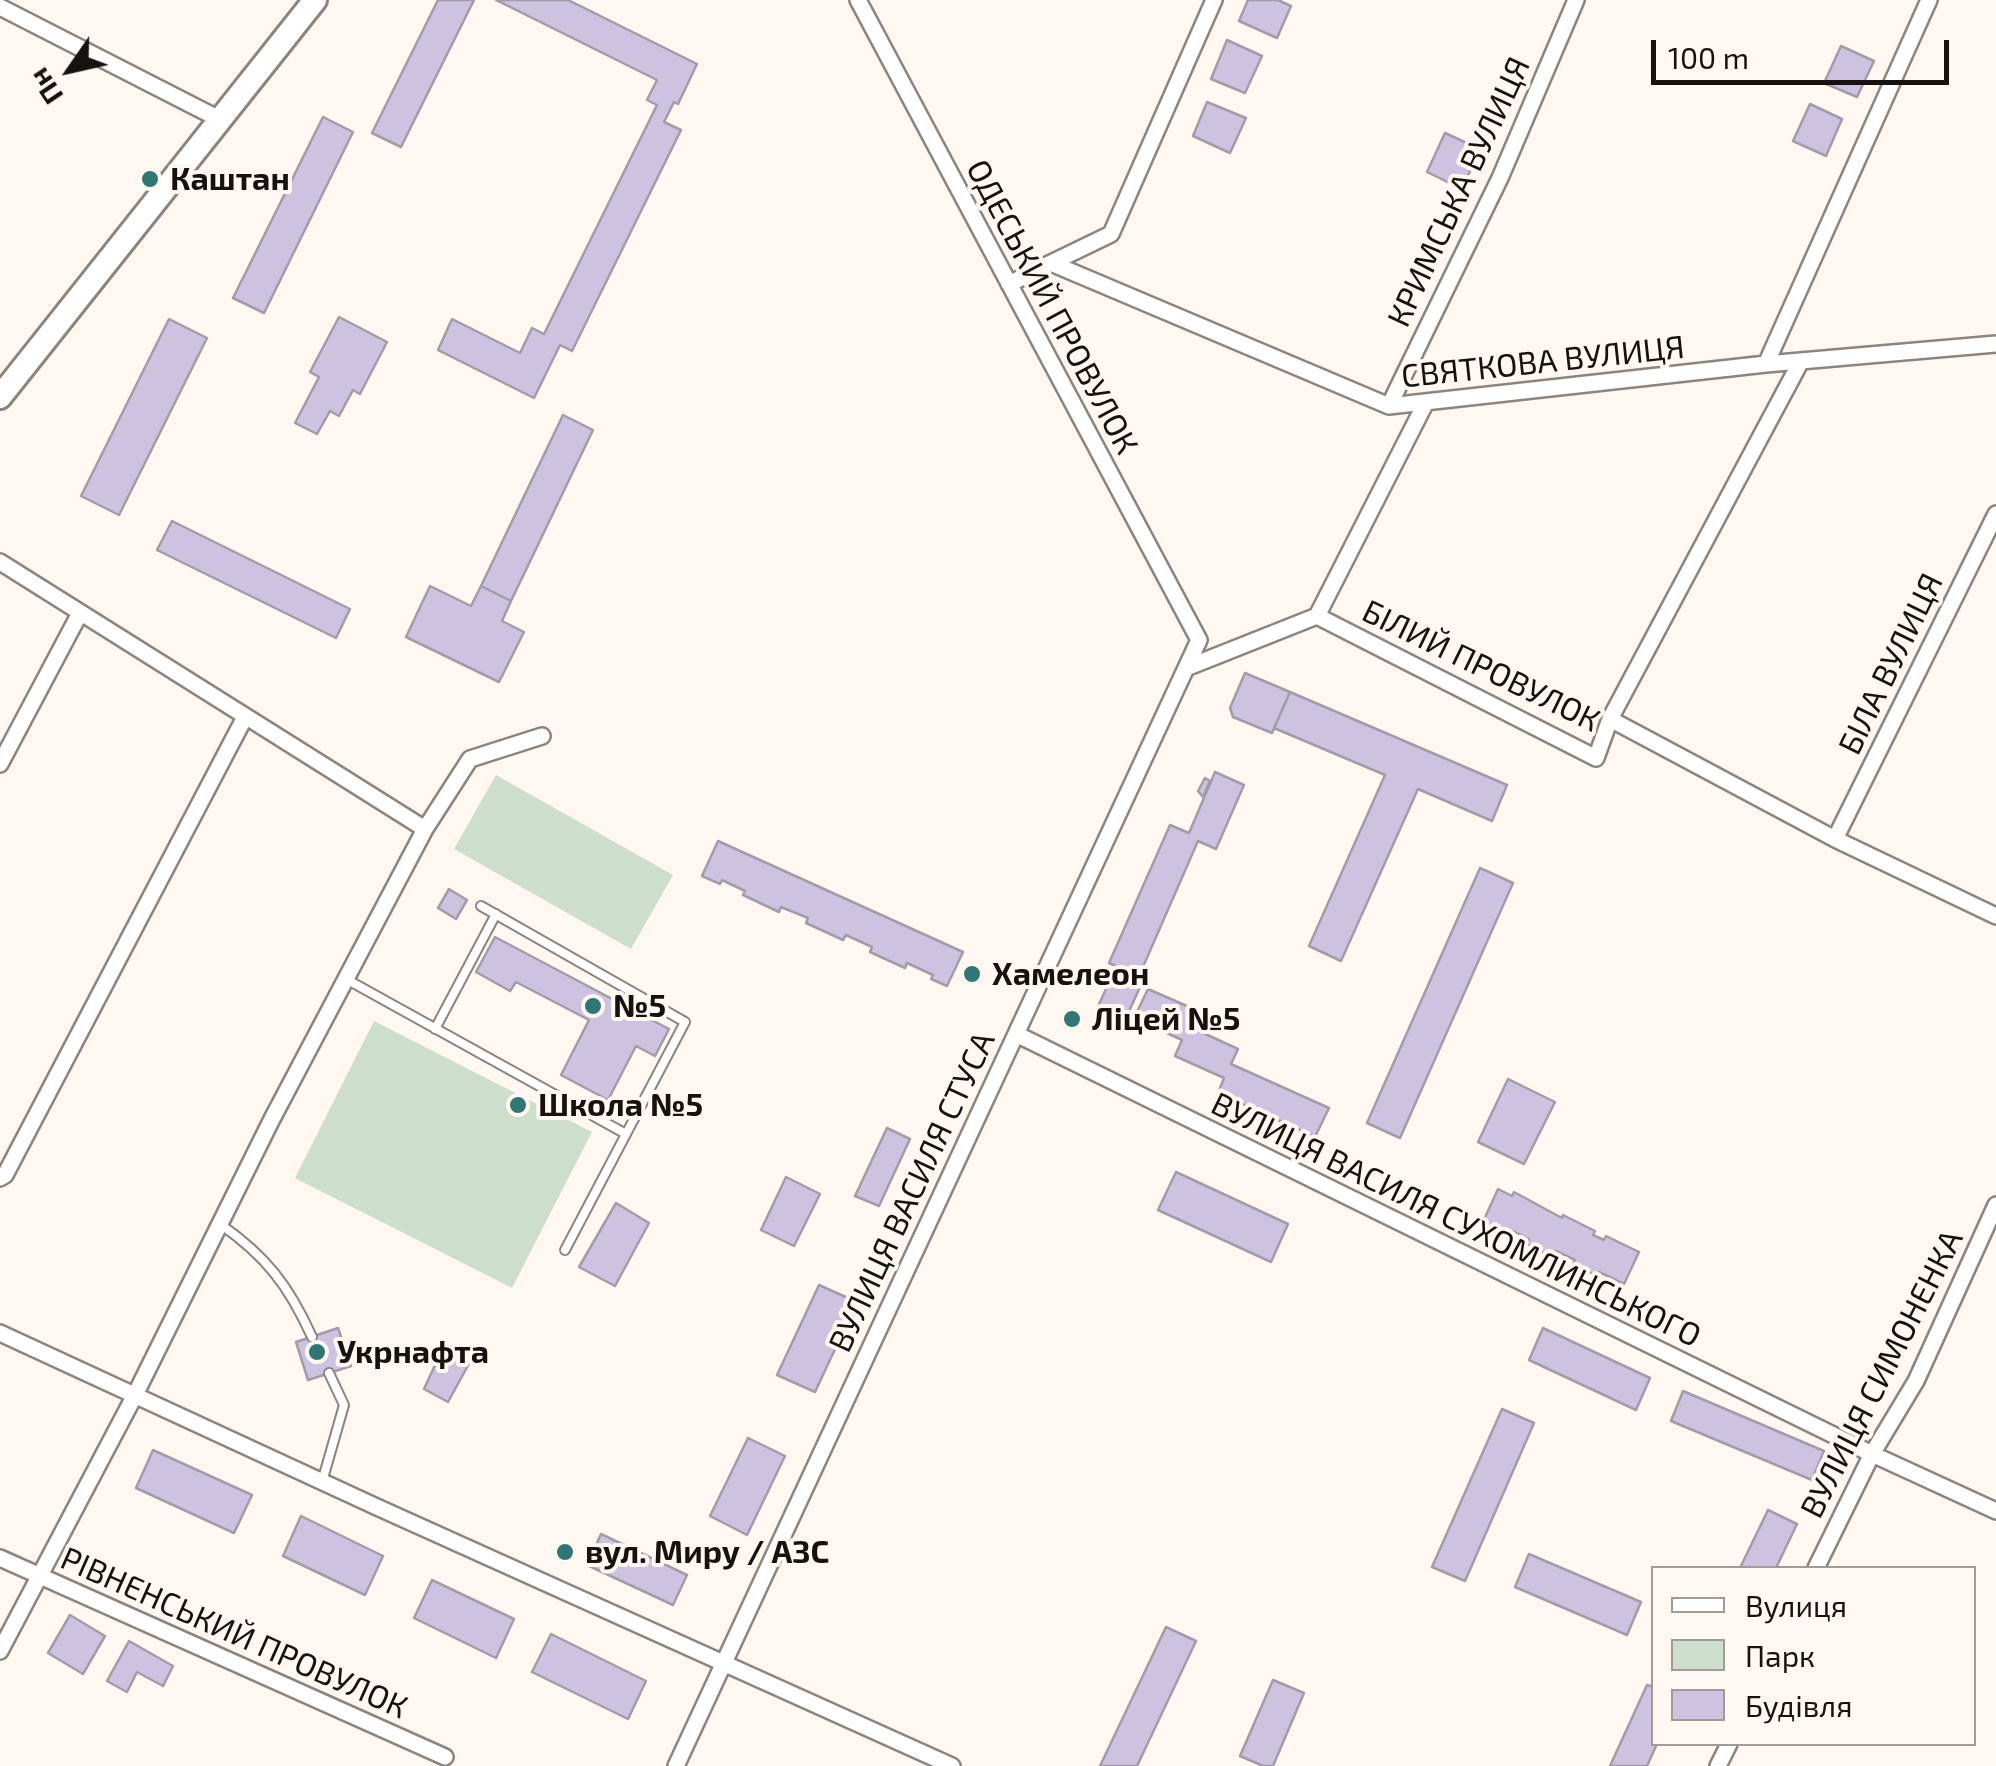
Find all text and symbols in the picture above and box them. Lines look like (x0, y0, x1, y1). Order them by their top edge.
north arrow (20, 20, 120, 120)
scale bar (1656, 20, 1954, 82)
text: 100 m (1668, 39, 1749, 75)
street label: КРИМСЬКА ВУЛИЦЯ (1380, 51, 1538, 333)
text: Пн (21, 62, 69, 111)
street label: ОДЕСЬКИЙ ПРОВУЛОК (958, 153, 1146, 461)
place label: Каштан (170, 160, 290, 198)
marker: Каштан (139, 168, 161, 190)
street label: СВЯТКОВА ВУЛИЦЯ (1399, 328, 1687, 396)
street label: БІЛА ВУЛИЦЯ (1831, 567, 1951, 761)
street label: БІЛИЙ ПРОВУЛОК (1356, 592, 1606, 740)
place label: Хамелеон (992, 955, 1149, 993)
marker: Хамелеон (961, 963, 983, 985)
place label: №5 (613, 987, 666, 1025)
marker: №5 (582, 995, 604, 1017)
place label: Ліцей №5 (1092, 1000, 1240, 1038)
marker: Ліцей №5 (1061, 1008, 1083, 1030)
street label: ВУЛИЦЯ ВАСИЛЯ СТУСА (821, 1026, 1003, 1358)
street label: ВУЛИЦЯ ВАСИЛЯ СУХОМЛИНСЬКОГО (1205, 1084, 1707, 1356)
place label: Школа №5 (538, 1086, 703, 1124)
marker: Школа №5 (507, 1094, 529, 1116)
street label: ВУЛИЦЯ СИМОНЕНКА (1793, 1224, 1971, 1524)
place label: Укрнафта (337, 1333, 489, 1371)
marker: Укрнафта (306, 1341, 328, 1363)
place label: вул. Миру / АЗС (585, 1533, 829, 1571)
street label: РІВНЕНСЬКИЙ ПРОВУЛОК (55, 1539, 413, 1727)
marker: вул. Миру / АЗС (554, 1541, 576, 1563)
legend (1651, 1566, 1976, 1746)
text: Вулиця (1745, 1587, 1847, 1623)
text: Парк (1745, 1637, 1815, 1673)
text: Будівля (1745, 1687, 1852, 1723)

